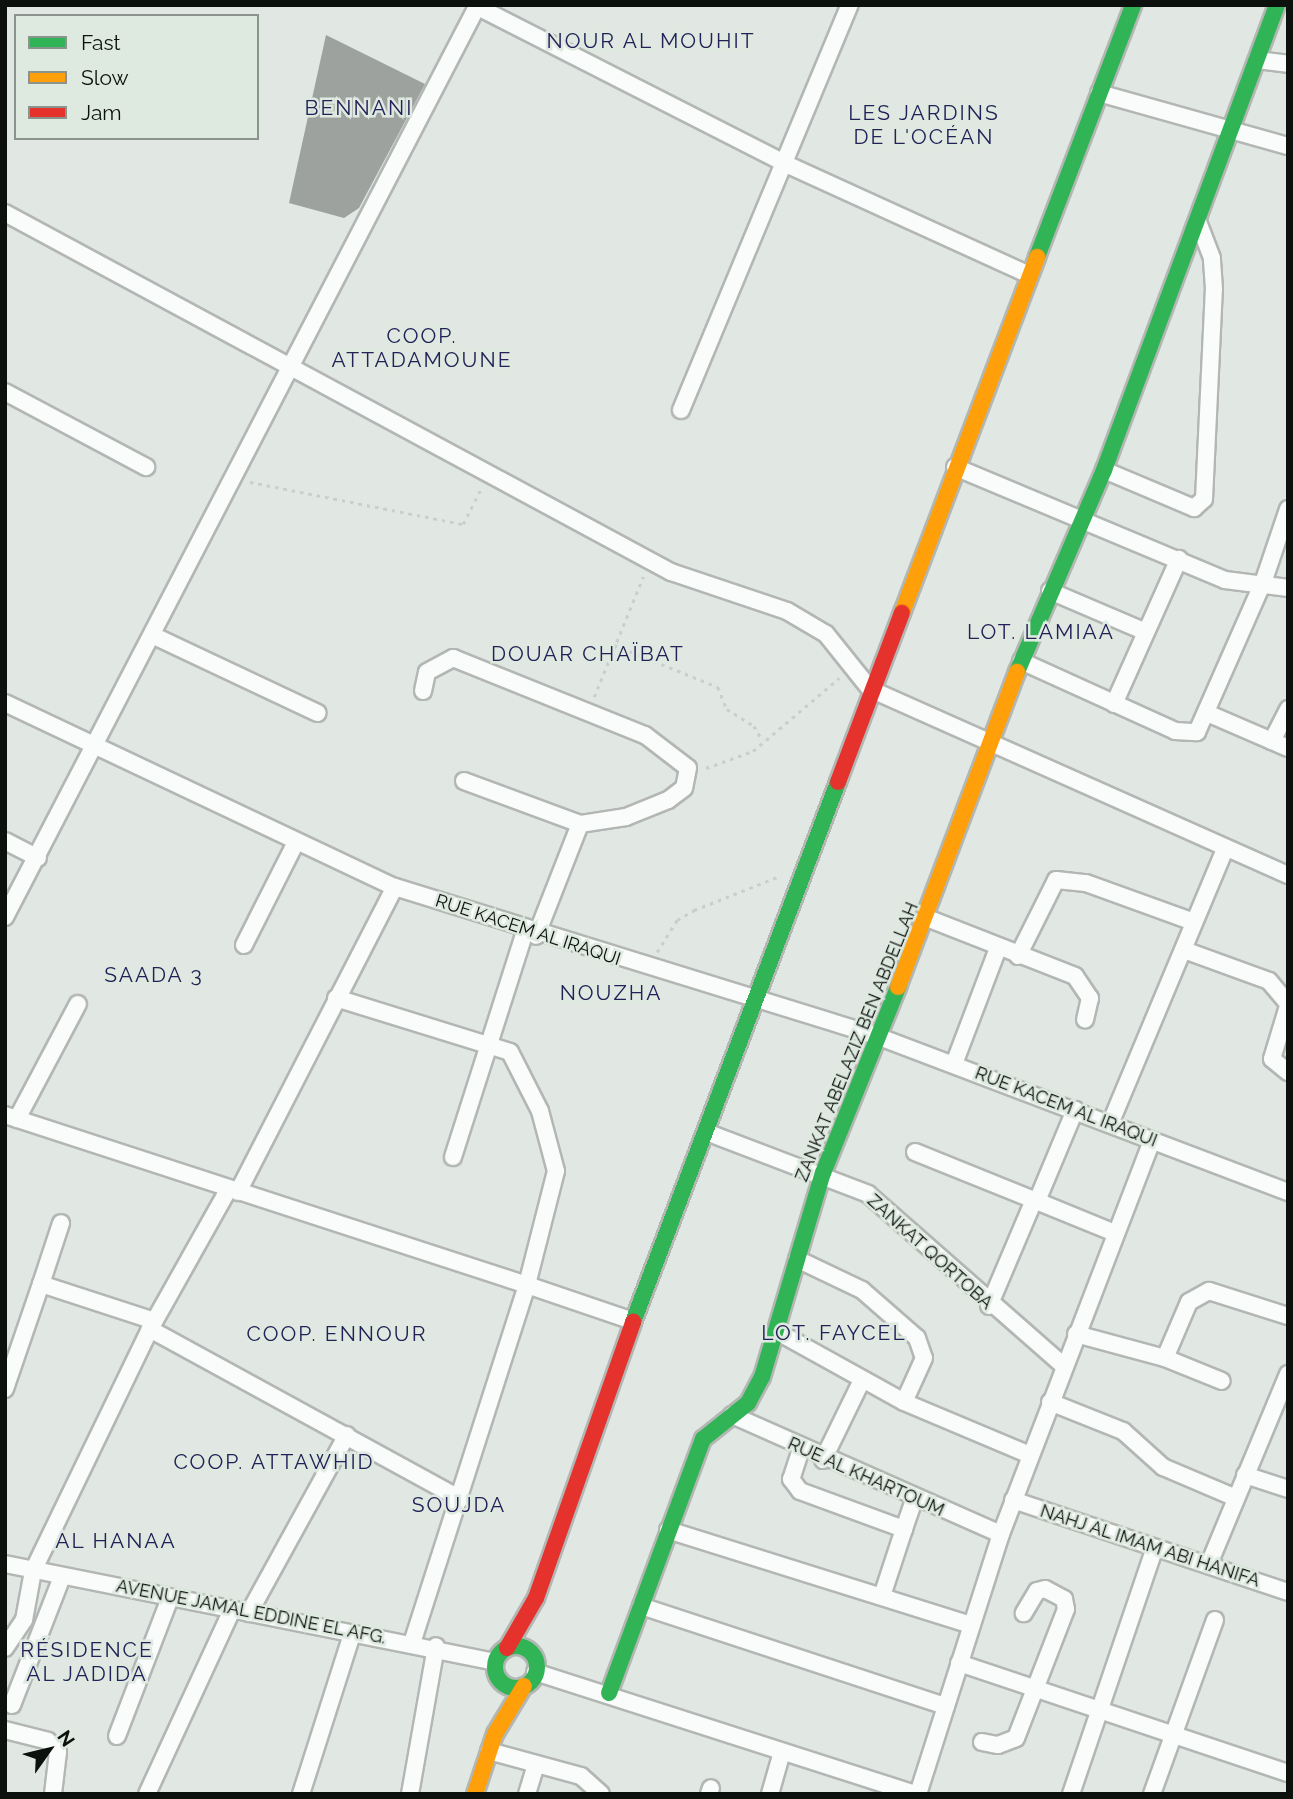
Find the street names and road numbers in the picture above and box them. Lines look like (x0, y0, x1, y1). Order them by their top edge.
street label: RUE KACEM AL IRAQUI (432, 890, 624, 970)
street label: ZANKAT ABELAZIZ BEN ABDELLAH (791, 898, 923, 1186)
street label: RUE KACEM AL IRAQUI (971, 1062, 1161, 1152)
street label: ZANKAT QORTOBA (863, 1190, 997, 1314)
street label: RUE AL KHARTOUM (784, 1433, 948, 1521)
street label: NAHJ AL IMAM ABI HANIFA (1037, 1500, 1263, 1592)
street label: AVENUE JAMAL EDDINE EL AFG. (113, 1575, 389, 1649)

